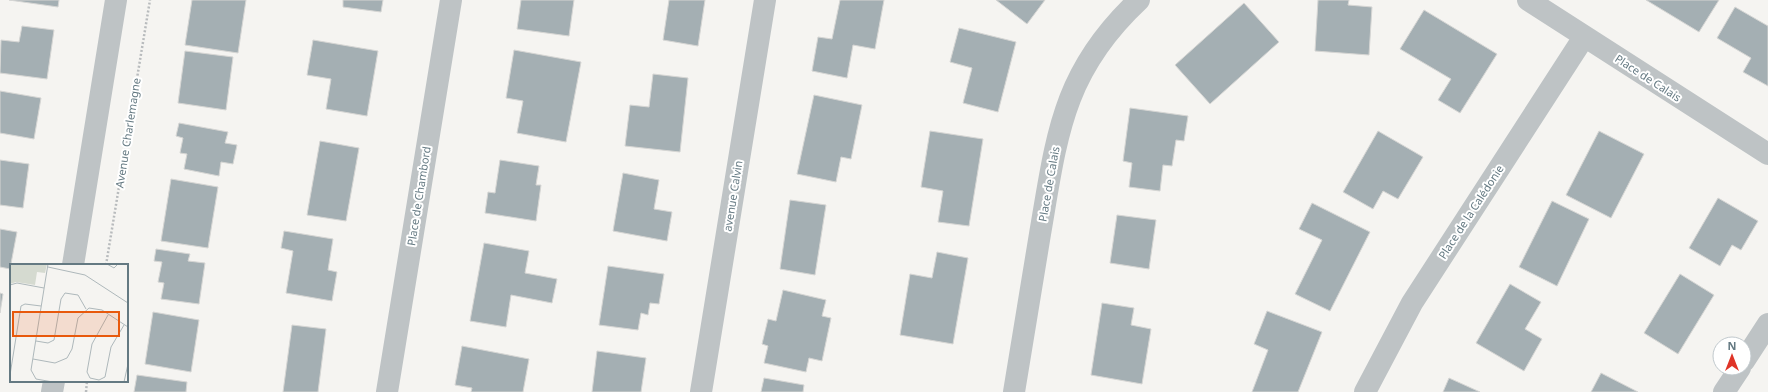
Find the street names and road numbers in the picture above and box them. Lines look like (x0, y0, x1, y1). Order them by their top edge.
street label: Place de Calais (1612, 51, 1684, 105)
street label: Avenue Charlemagne (111, 77, 144, 189)
street label: Place de Chambord (403, 145, 434, 247)
street label: Place de Calais (1035, 145, 1062, 223)
street label: avenue Calvin (719, 159, 746, 233)
street label: Place de la Calédonie (1435, 162, 1507, 262)

